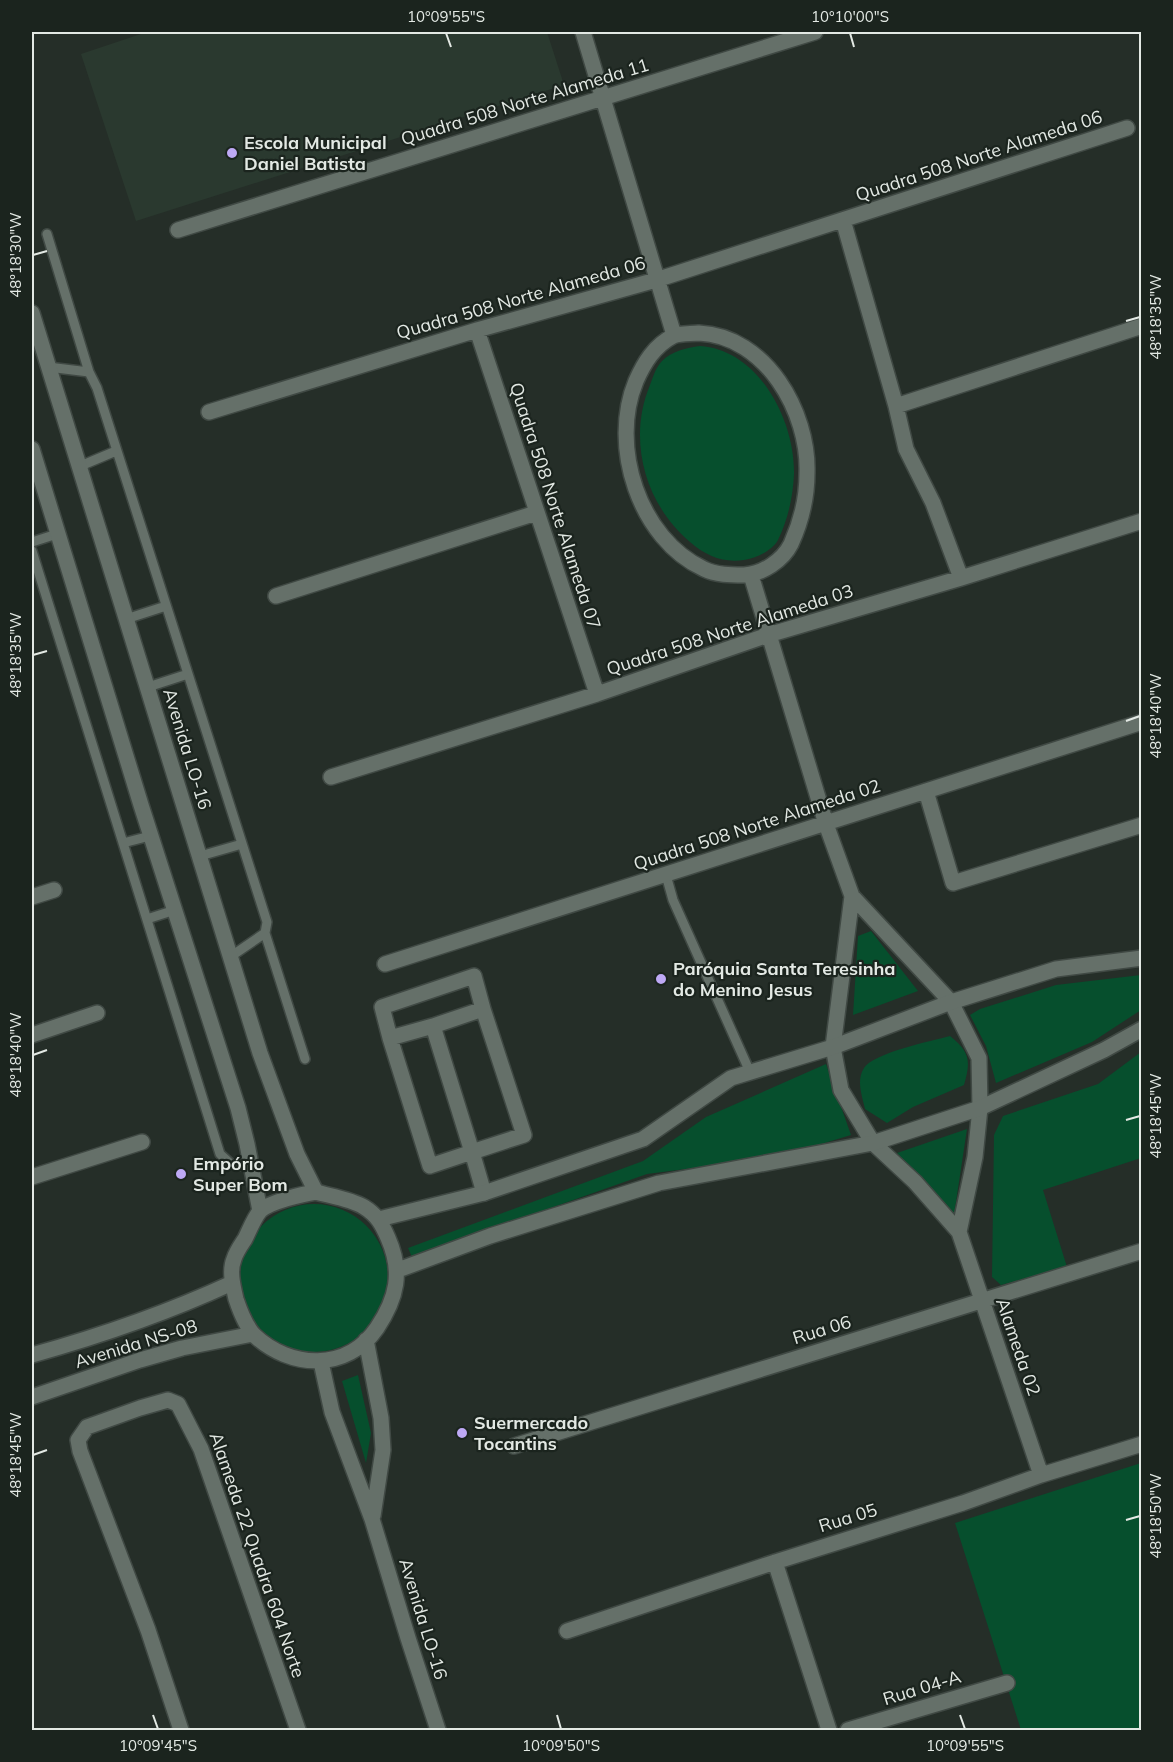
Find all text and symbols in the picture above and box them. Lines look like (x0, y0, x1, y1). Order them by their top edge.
text: 10°09'55"S (407, 7, 485, 26)
text: 10°10'00"S (811, 7, 889, 26)
street label: Quadra 508 Norte Alameda 11 (398, 53, 652, 150)
street label: Quadra 508 Norte Alameda 06 (853, 105, 1105, 206)
place label: Escola Municipal Daniel Batista (244, 131, 387, 175)
marker: Escola Municipal Daniel Batista (225, 146, 239, 160)
text: 48°18'30"W (6, 212, 25, 298)
street label: Quadra 508 Norte Alameda 06 (394, 251, 648, 344)
text: 48°18'35"W (1146, 274, 1165, 360)
street label: Quadra 508 Norte Alameda 07 (505, 380, 606, 632)
street label: Quadra 508 Norte Alameda 03 (604, 579, 856, 680)
text: 48°18'35"W (6, 612, 25, 698)
text: 48°18'40"W (1146, 673, 1165, 759)
street label: Avenida LO-16 (158, 685, 217, 812)
street label: Quadra 508 Norte Alameda 02 (631, 774, 883, 875)
place label: Paróquia Santa Teresinha do Menino Jesus (673, 957, 896, 1001)
marker: Paróquia Santa Teresinha do Menino Jesus (654, 972, 668, 986)
text: 48°18'40"W (6, 1012, 25, 1098)
text: 48°18'45"W (1146, 1073, 1165, 1159)
place label: Empório Super Bom (193, 1152, 288, 1196)
marker: Empório Super Bom (174, 1167, 188, 1181)
street label: Alameda 02 (991, 1295, 1046, 1399)
street label: Rua 06 (790, 1310, 854, 1349)
street label: Avenida NS-08 (72, 1314, 200, 1373)
place label: Suermercado Tocantins (474, 1411, 588, 1455)
text: 48°18'45"W (6, 1412, 25, 1498)
marker: Suermercado Tocantins (455, 1426, 469, 1440)
street label: Alameda 22 Quadra 604 Norte (205, 1429, 310, 1681)
text: 48°18'50"W (1146, 1473, 1165, 1559)
street label: Rua 05 (816, 1498, 880, 1537)
street label: Avenida LO-16 (394, 1555, 453, 1682)
street label: Rua 04-A (880, 1665, 964, 1710)
text: 10°09'45"S (119, 1736, 197, 1755)
text: 10°09'50"S (522, 1736, 600, 1755)
text: 10°09'55"S (926, 1736, 1004, 1755)

